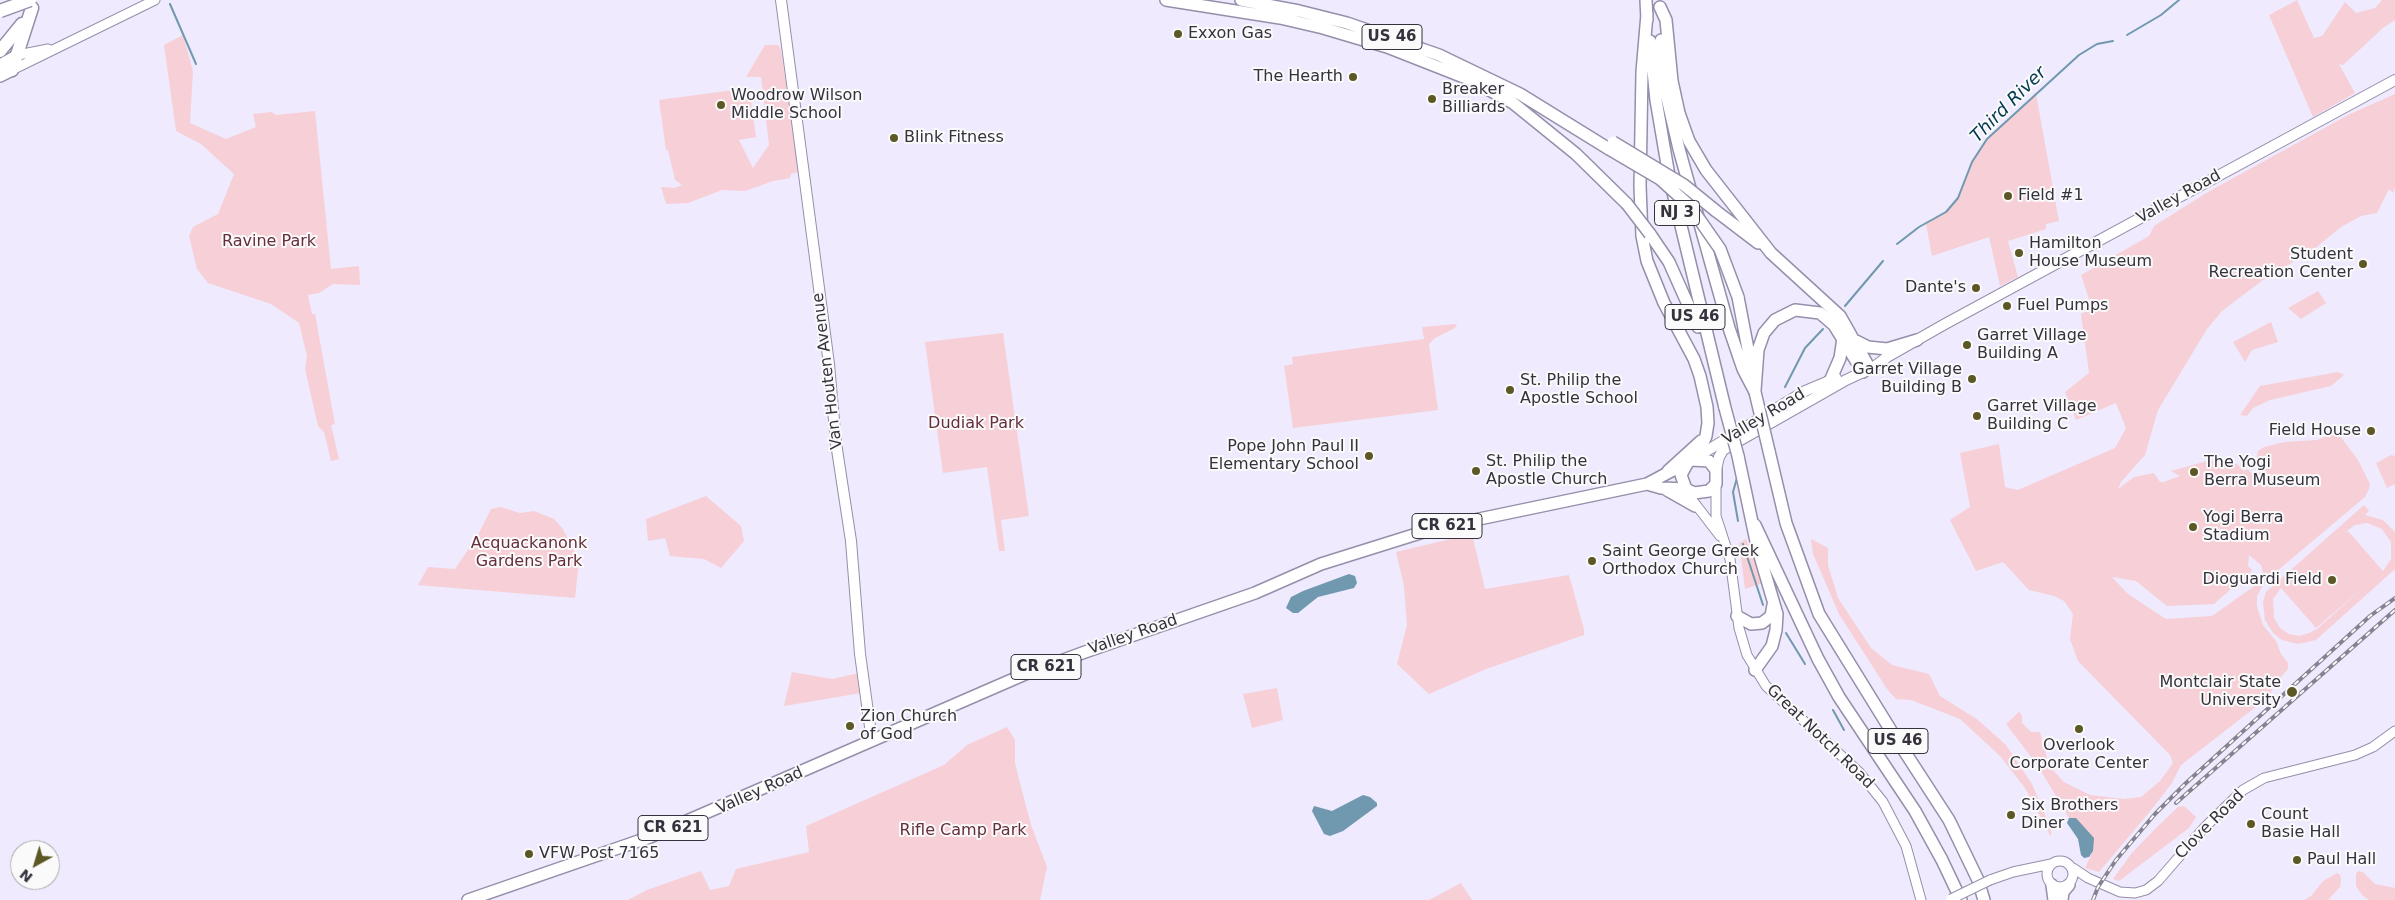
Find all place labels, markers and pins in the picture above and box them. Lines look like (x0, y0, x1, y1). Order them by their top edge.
place label: Exxon Gas (1188, 24, 1272, 44)
marker: Exxon Gas (1172, 28, 1184, 40)
place label: The Hearth (1253, 67, 1343, 87)
marker: The Hearth (1347, 71, 1359, 83)
place label: Breaker Billiards (1442, 80, 1505, 118)
place label: Woodrow Wilson Middle School (731, 86, 862, 124)
marker: Breaker Billiards (1426, 93, 1438, 105)
marker: Woodrow Wilson Middle School (715, 99, 727, 111)
place label: Blink Fitness (904, 128, 1004, 148)
marker: Blink Fitness (888, 132, 900, 144)
place label: Field #1 (2018, 186, 2084, 206)
marker: Field #1 (2002, 190, 2014, 202)
place label: Hamilton House Museum (2029, 234, 2152, 272)
place label: Student Recreation Center (2208, 245, 2353, 283)
marker: Hamilton House Museum (2013, 247, 2025, 259)
marker: Student Recreation Center (2357, 258, 2369, 270)
place label: Dante's (1905, 278, 1966, 298)
marker: Dante's (1970, 282, 1982, 294)
place label: Fuel Pumps (2017, 296, 2108, 316)
marker: Fuel Pumps (2001, 300, 2013, 312)
place label: Garret Village Building A (1977, 326, 2087, 364)
marker: Garret Village Building A (1961, 339, 1973, 351)
place label: Garret Village Building B (1852, 360, 1962, 398)
place label: St. Philip the Apostle School (1520, 371, 1638, 409)
marker: Garret Village Building B (1966, 373, 1978, 385)
marker: St. Philip the Apostle School (1504, 384, 1516, 396)
place label: Garret Village Building C (1987, 397, 2097, 435)
marker: Garret Village Building C (1971, 410, 1983, 422)
place label: Field House (2269, 421, 2361, 441)
marker: Field House (2365, 425, 2377, 437)
place label: Pope John Paul II Elementary School (1209, 437, 1359, 475)
marker: Pope John Paul II Elementary School (1363, 450, 1375, 462)
place label: St. Philip the Apostle Church (1486, 452, 1607, 490)
place label: The Yogi Berra Museum (2204, 453, 2320, 491)
marker: St. Philip the Apostle Church (1470, 465, 1482, 477)
marker: The Yogi Berra Museum (2188, 466, 2200, 478)
place label: Yogi Berra Stadium (2203, 508, 2284, 546)
marker: Yogi Berra Stadium (2187, 521, 2199, 533)
place label: Saint George Greek Orthodox Church (1602, 542, 1759, 580)
marker: Saint George Greek Orthodox Church (1586, 555, 1598, 567)
place label: Dioguardi Field (2202, 570, 2322, 590)
marker: Dioguardi Field (2326, 574, 2338, 586)
place label: Montclair State University (2159, 673, 2281, 711)
marker: Montclair State University (2285, 685, 2299, 699)
place label: Zion Church of God (860, 707, 957, 745)
marker: Zion Church of God (844, 720, 856, 732)
marker: Overlook Corporate Center (2073, 723, 2085, 735)
place label: Overlook Corporate Center (2010, 736, 2148, 774)
place label: Six Brothers Diner (2021, 796, 2118, 834)
place label: Count Basie Hall (2261, 805, 2340, 843)
marker: Six Brothers Diner (2005, 809, 2017, 821)
marker: Count Basie Hall (2245, 818, 2257, 830)
place label: VFW Post 7165 (539, 844, 659, 864)
marker: VFW Post 7165 (523, 848, 535, 860)
place label: Paul Hall (2307, 850, 2376, 870)
marker: Paul Hall (2291, 854, 2303, 866)

